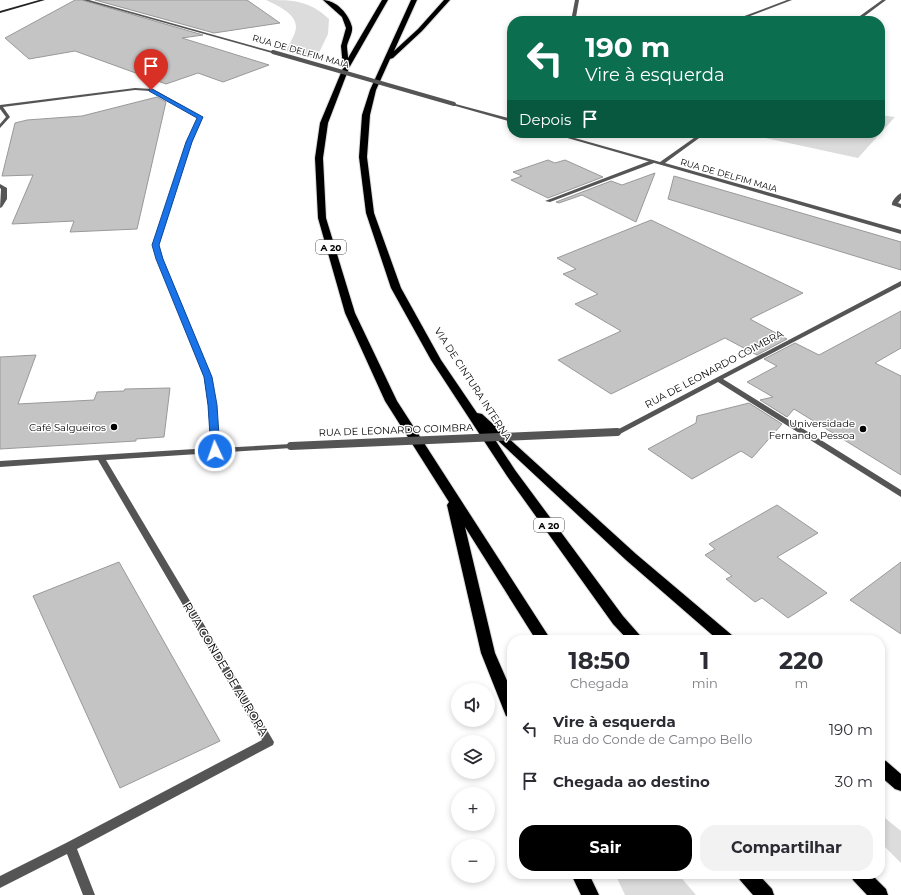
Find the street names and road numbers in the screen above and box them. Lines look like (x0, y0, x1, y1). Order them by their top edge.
street label: RUA DE DELFIM MAIA (251, 32, 351, 70)
street label: RUA DE DELFIM MAIA (679, 156, 779, 194)
road number: A 20 (316, 240, 346, 254)
street label: VIA DE CINTURA INTERNA (432, 325, 515, 444)
street label: RUA DE LEONARDO COIMBRA (643, 327, 786, 411)
street label: RUA DE LEONARDO COIMBRA (318, 421, 474, 439)
road number: A 20 (534, 518, 564, 532)
street label: RUA CONDE DE AURORA (180, 599, 272, 739)

